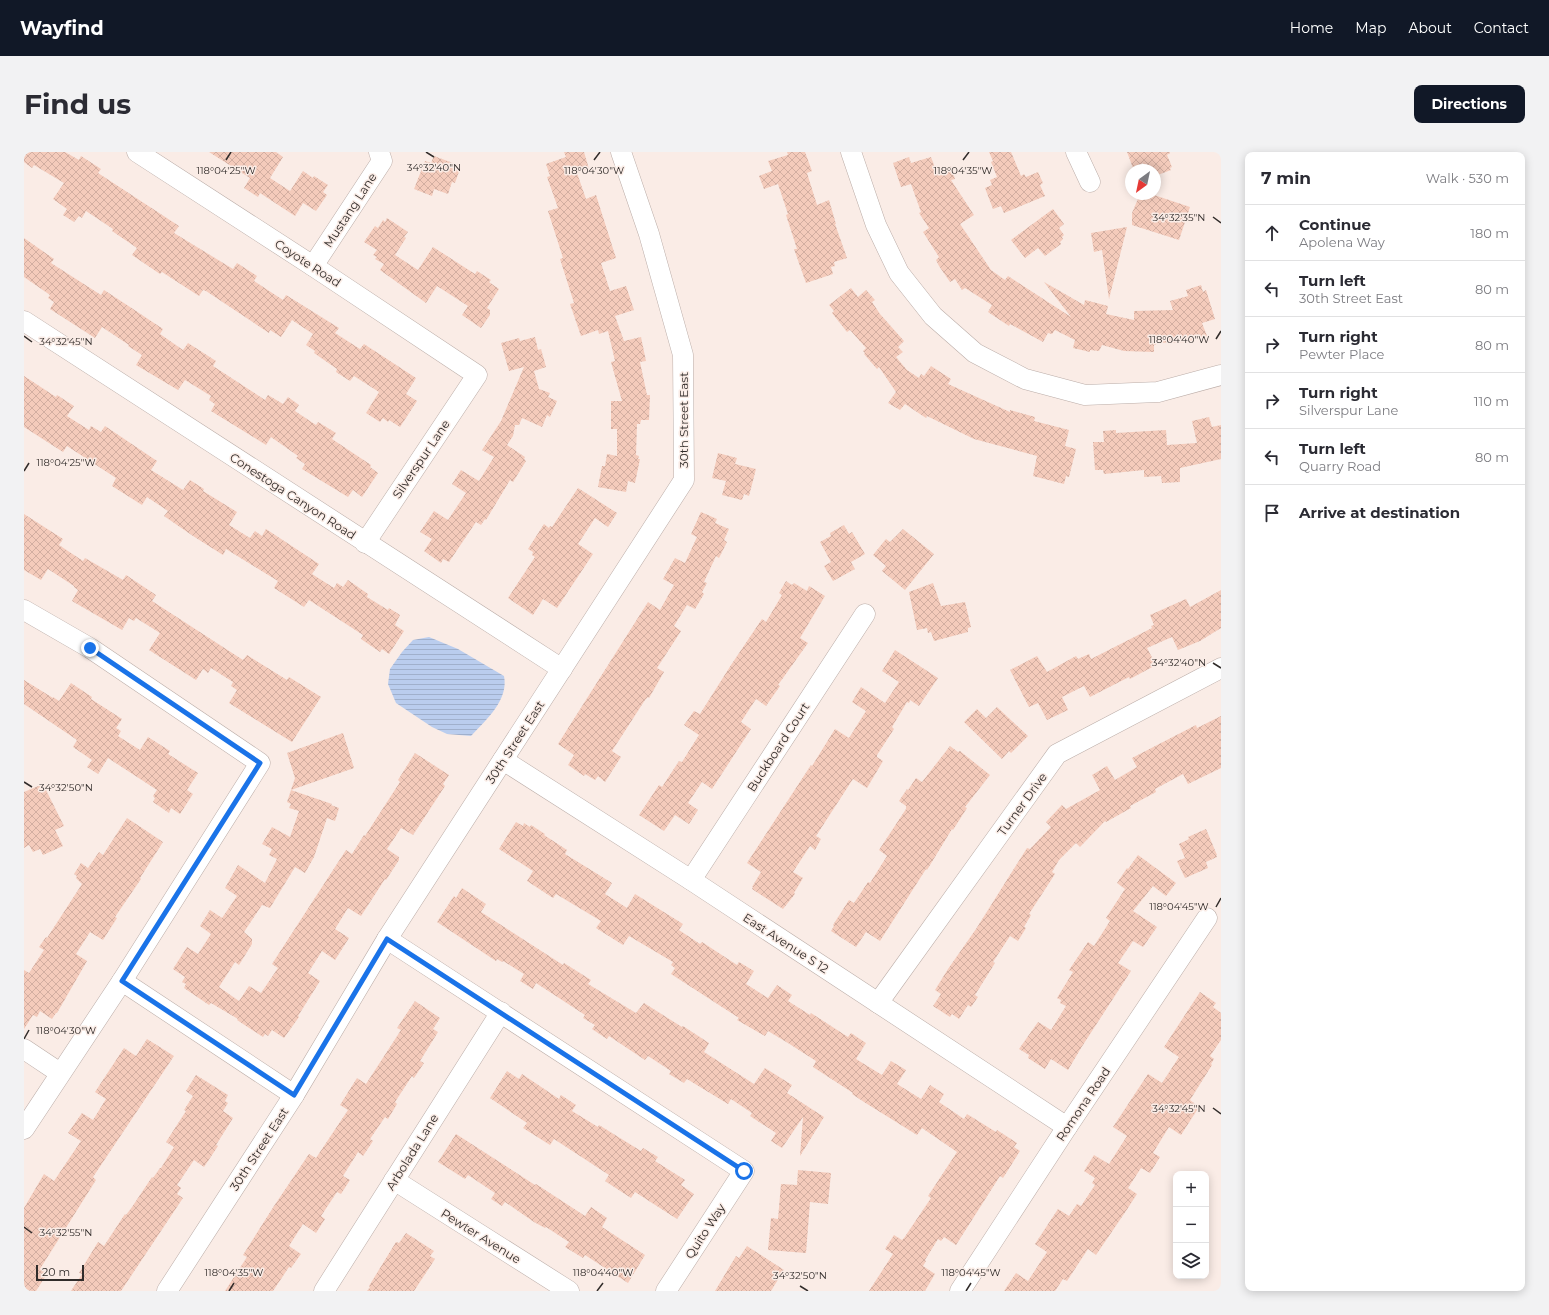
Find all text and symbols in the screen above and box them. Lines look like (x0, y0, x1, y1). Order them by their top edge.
text: Wayfind (20, 17, 104, 40)
text: Home (1290, 19, 1333, 37)
text: Map (1355, 19, 1386, 37)
text: About (1408, 19, 1452, 37)
text: Contact (1474, 19, 1529, 37)
button: Directions (1414, 85, 1525, 123)
text: Find us (24, 87, 131, 121)
text: 34°32'40"N (407, 161, 461, 174)
text: 118°04'25"W (196, 164, 256, 177)
text: 118°04'30"W (564, 164, 624, 177)
text: 118°04'35"W (934, 164, 992, 177)
north arrow (1125, 164, 1161, 200)
text: 7 min (1261, 168, 1311, 188)
street label: Mustang Lane (320, 170, 380, 250)
text: Walk · 530 m (1426, 170, 1509, 186)
text: 34°32'35"N (1153, 211, 1205, 224)
text: Continue (1299, 215, 1371, 234)
icon: ahead (1261, 222, 1283, 244)
text: 180 m (1470, 225, 1509, 241)
text: Apolena Way (1299, 234, 1385, 250)
street label: Coyote Road (272, 236, 344, 290)
text: Turn left (1299, 271, 1366, 290)
icon: left (1261, 278, 1283, 300)
text: 80 m (1475, 281, 1509, 297)
text: 30th Street East (1299, 290, 1403, 306)
text: Turn right (1299, 327, 1378, 346)
text: 118°04'40"W (1149, 333, 1209, 346)
icon: right (1261, 334, 1283, 356)
text: 34°32'45"N (39, 335, 93, 348)
text: 80 m (1475, 337, 1509, 353)
text: Pewter Place (1299, 346, 1384, 362)
street label: 30th Street East (676, 372, 691, 468)
text: Turn right (1299, 383, 1378, 402)
icon: right (1261, 390, 1283, 412)
text: 110 m (1474, 393, 1509, 409)
text: Silverspur Lane (1299, 402, 1398, 418)
street label: Silverspur Lane (389, 417, 453, 501)
text: Turn left (1299, 439, 1366, 458)
icon: left (1261, 446, 1283, 468)
text: 80 m (1475, 449, 1509, 465)
street label: Conestoga Canyon Road (227, 450, 359, 542)
text: 118°04'25"W (36, 456, 96, 469)
text: Quarry Road (1299, 458, 1381, 474)
icon: arrive (1261, 502, 1283, 524)
text: Arrive at destination (1299, 503, 1460, 522)
route end (81, 639, 99, 657)
text: 34°32'40"N (1152, 656, 1206, 669)
street label: 30th Street East (483, 698, 548, 786)
street label: Buckboard Court (744, 700, 812, 794)
street label: Turner Drive (994, 770, 1050, 838)
text: 34°32'50"N (39, 781, 93, 794)
text: 118°04'45"W (1149, 900, 1209, 913)
street label: East Avenue S 12 (740, 910, 832, 976)
text: 118°04'30"W (36, 1024, 96, 1037)
street label: Romona Road (1053, 1064, 1113, 1144)
text: 34°32'45"N (1152, 1102, 1206, 1115)
street label: 30th Street East (227, 1105, 292, 1193)
street label: Arbolada Lane (383, 1111, 441, 1193)
route start (735, 1162, 753, 1180)
map controls (1173, 1171, 1209, 1279)
button: + (1173, 1171, 1209, 1207)
street label: Quito Way (682, 1200, 729, 1261)
street label: Pewter Avenue (438, 1205, 524, 1267)
button: − (1173, 1207, 1209, 1243)
text: 34°32'55"N (40, 1226, 92, 1239)
button: layers (1173, 1243, 1209, 1279)
scale bar (36, 1263, 84, 1282)
text: 20 m (42, 1265, 70, 1279)
text: 118°04'35"W (205, 1266, 263, 1279)
text: 118°04'40"W (573, 1266, 633, 1279)
text: 118°04'45"W (941, 1266, 1001, 1279)
text: 34°32'50"N (773, 1269, 827, 1282)

